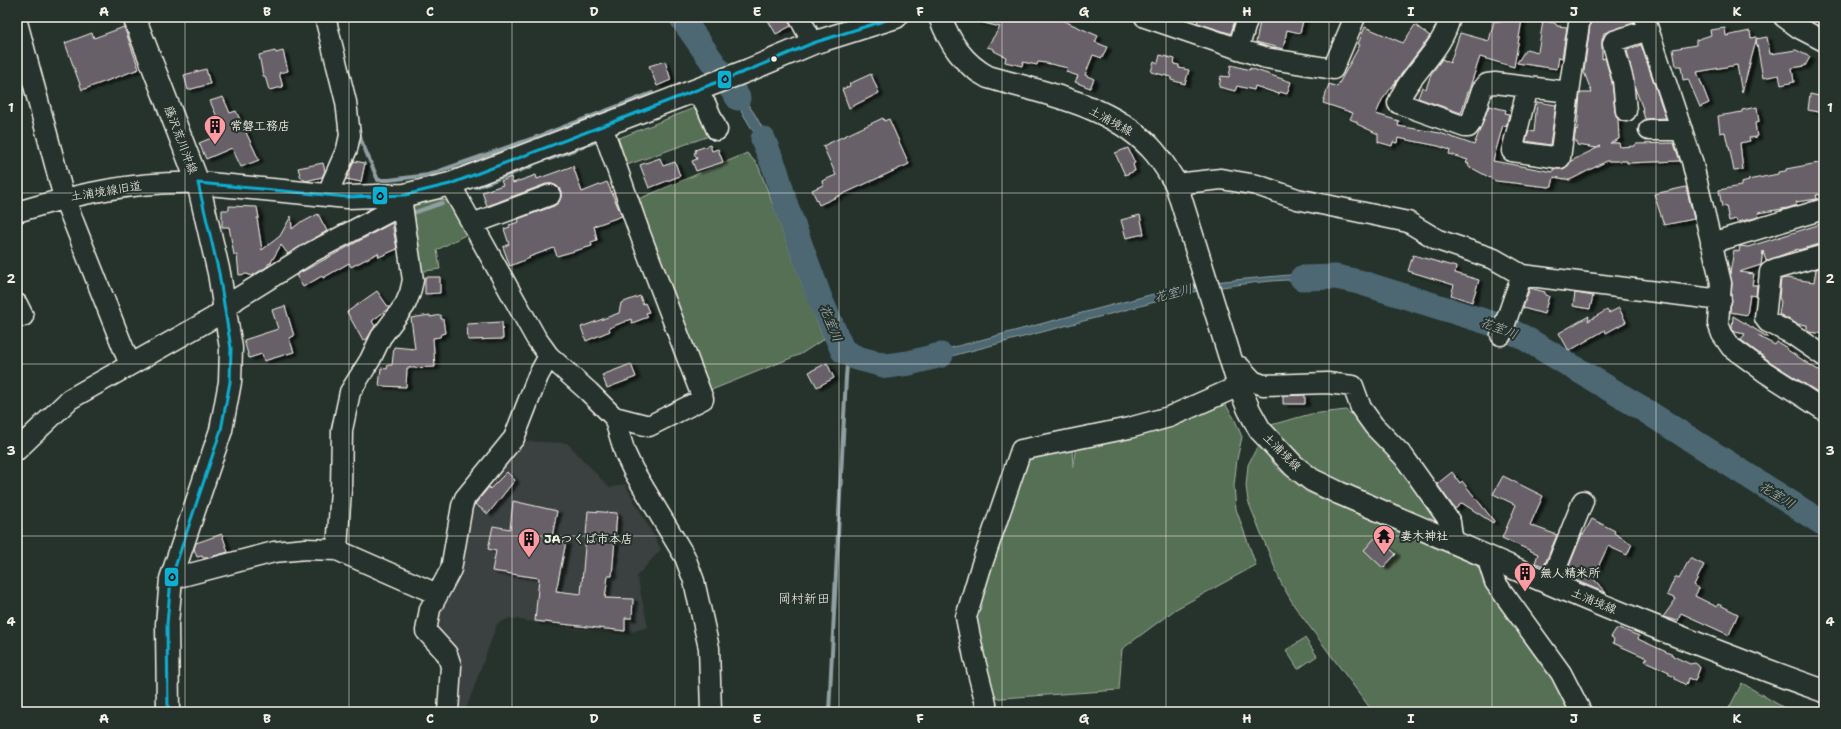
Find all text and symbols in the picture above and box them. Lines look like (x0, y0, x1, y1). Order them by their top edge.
text: A (99, 3, 109, 20)
text: B (263, 3, 271, 20)
text: C (426, 3, 434, 20)
text: D (589, 3, 599, 20)
text: E (753, 3, 762, 20)
text: F (916, 3, 924, 20)
text: G (1079, 3, 1090, 20)
text: H (1242, 3, 1252, 20)
text: I (1407, 3, 1415, 20)
text: J (1570, 3, 1578, 20)
text: K (1733, 3, 1742, 20)
unlabelled marker (769, 54, 779, 64)
line badge: O (717, 70, 732, 89)
text: O (721, 72, 729, 87)
text: 1 (8, 99, 14, 116)
text: 1 (1827, 99, 1833, 116)
street label: 土浦境線 (1086, 102, 1136, 140)
street label: 藤沢荒川沖線 (161, 104, 201, 176)
building icon: 常磐工務店 (202, 113, 228, 146)
place label: 常磐工務店 (230, 118, 290, 134)
street label: 土浦境線旧道 (69, 177, 143, 205)
line badge: O (372, 186, 388, 205)
text: O (376, 189, 384, 204)
text: 2 (6, 270, 16, 287)
text: 2 (1825, 270, 1835, 287)
water label: 花室川 (1152, 280, 1194, 306)
water label: 花室川 (816, 302, 846, 344)
water label: 花室川 (1478, 313, 1520, 343)
street label: 土浦境線 (1259, 429, 1305, 475)
text: 3 (6, 442, 16, 459)
text: 3 (1825, 442, 1835, 459)
water label: 花室川 (1756, 477, 1798, 513)
temple icon: 妻木神社 (1371, 523, 1397, 556)
building icon: JAつくば市本店 (516, 526, 542, 559)
place label: 妻木神社 (1400, 528, 1448, 544)
place label: JAつくば市本店 (544, 531, 633, 547)
building icon: 無人精米所 (1512, 560, 1538, 593)
place label: 無人精米所 (1540, 565, 1601, 581)
line badge: O (164, 567, 179, 587)
text: O (168, 570, 176, 585)
street label: 土浦境線 (1569, 584, 1619, 618)
district label: 岡村新田 (778, 590, 830, 607)
text: 4 (6, 613, 16, 630)
text: 4 (1825, 613, 1835, 630)
text: A (99, 710, 109, 727)
text: B (263, 710, 271, 727)
text: C (426, 710, 434, 727)
text: D (589, 710, 599, 727)
text: E (753, 710, 762, 727)
text: F (916, 710, 924, 727)
text: G (1079, 710, 1090, 727)
text: H (1242, 710, 1252, 727)
text: I (1407, 710, 1415, 727)
text: J (1570, 710, 1578, 727)
text: K (1733, 710, 1742, 727)

